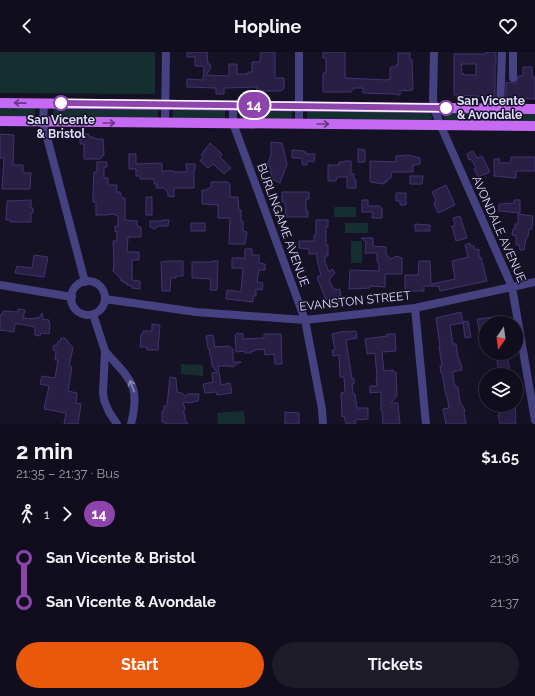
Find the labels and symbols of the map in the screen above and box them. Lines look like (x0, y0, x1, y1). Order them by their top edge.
line badge: 14 (236, 92, 272, 118)
place label: San Vicente & Avondale (457, 94, 525, 122)
marker: San Vicente & Bristol (53, 95, 69, 111)
one-way arrow (14, 99, 27, 107)
marker: San Vicente & Avondale (438, 100, 454, 116)
place label: San Vicente & Bristol (27, 113, 95, 141)
one-way arrow (102, 119, 115, 127)
one-way arrow (316, 120, 329, 128)
street label: BURLINGAME AVENUE (254, 162, 312, 288)
street label: AVONDALE AVENUE (469, 173, 529, 285)
street label: EVANSTON STREET (299, 288, 412, 314)
north arrow (479, 316, 523, 360)
one-way arrow (128, 381, 136, 393)

